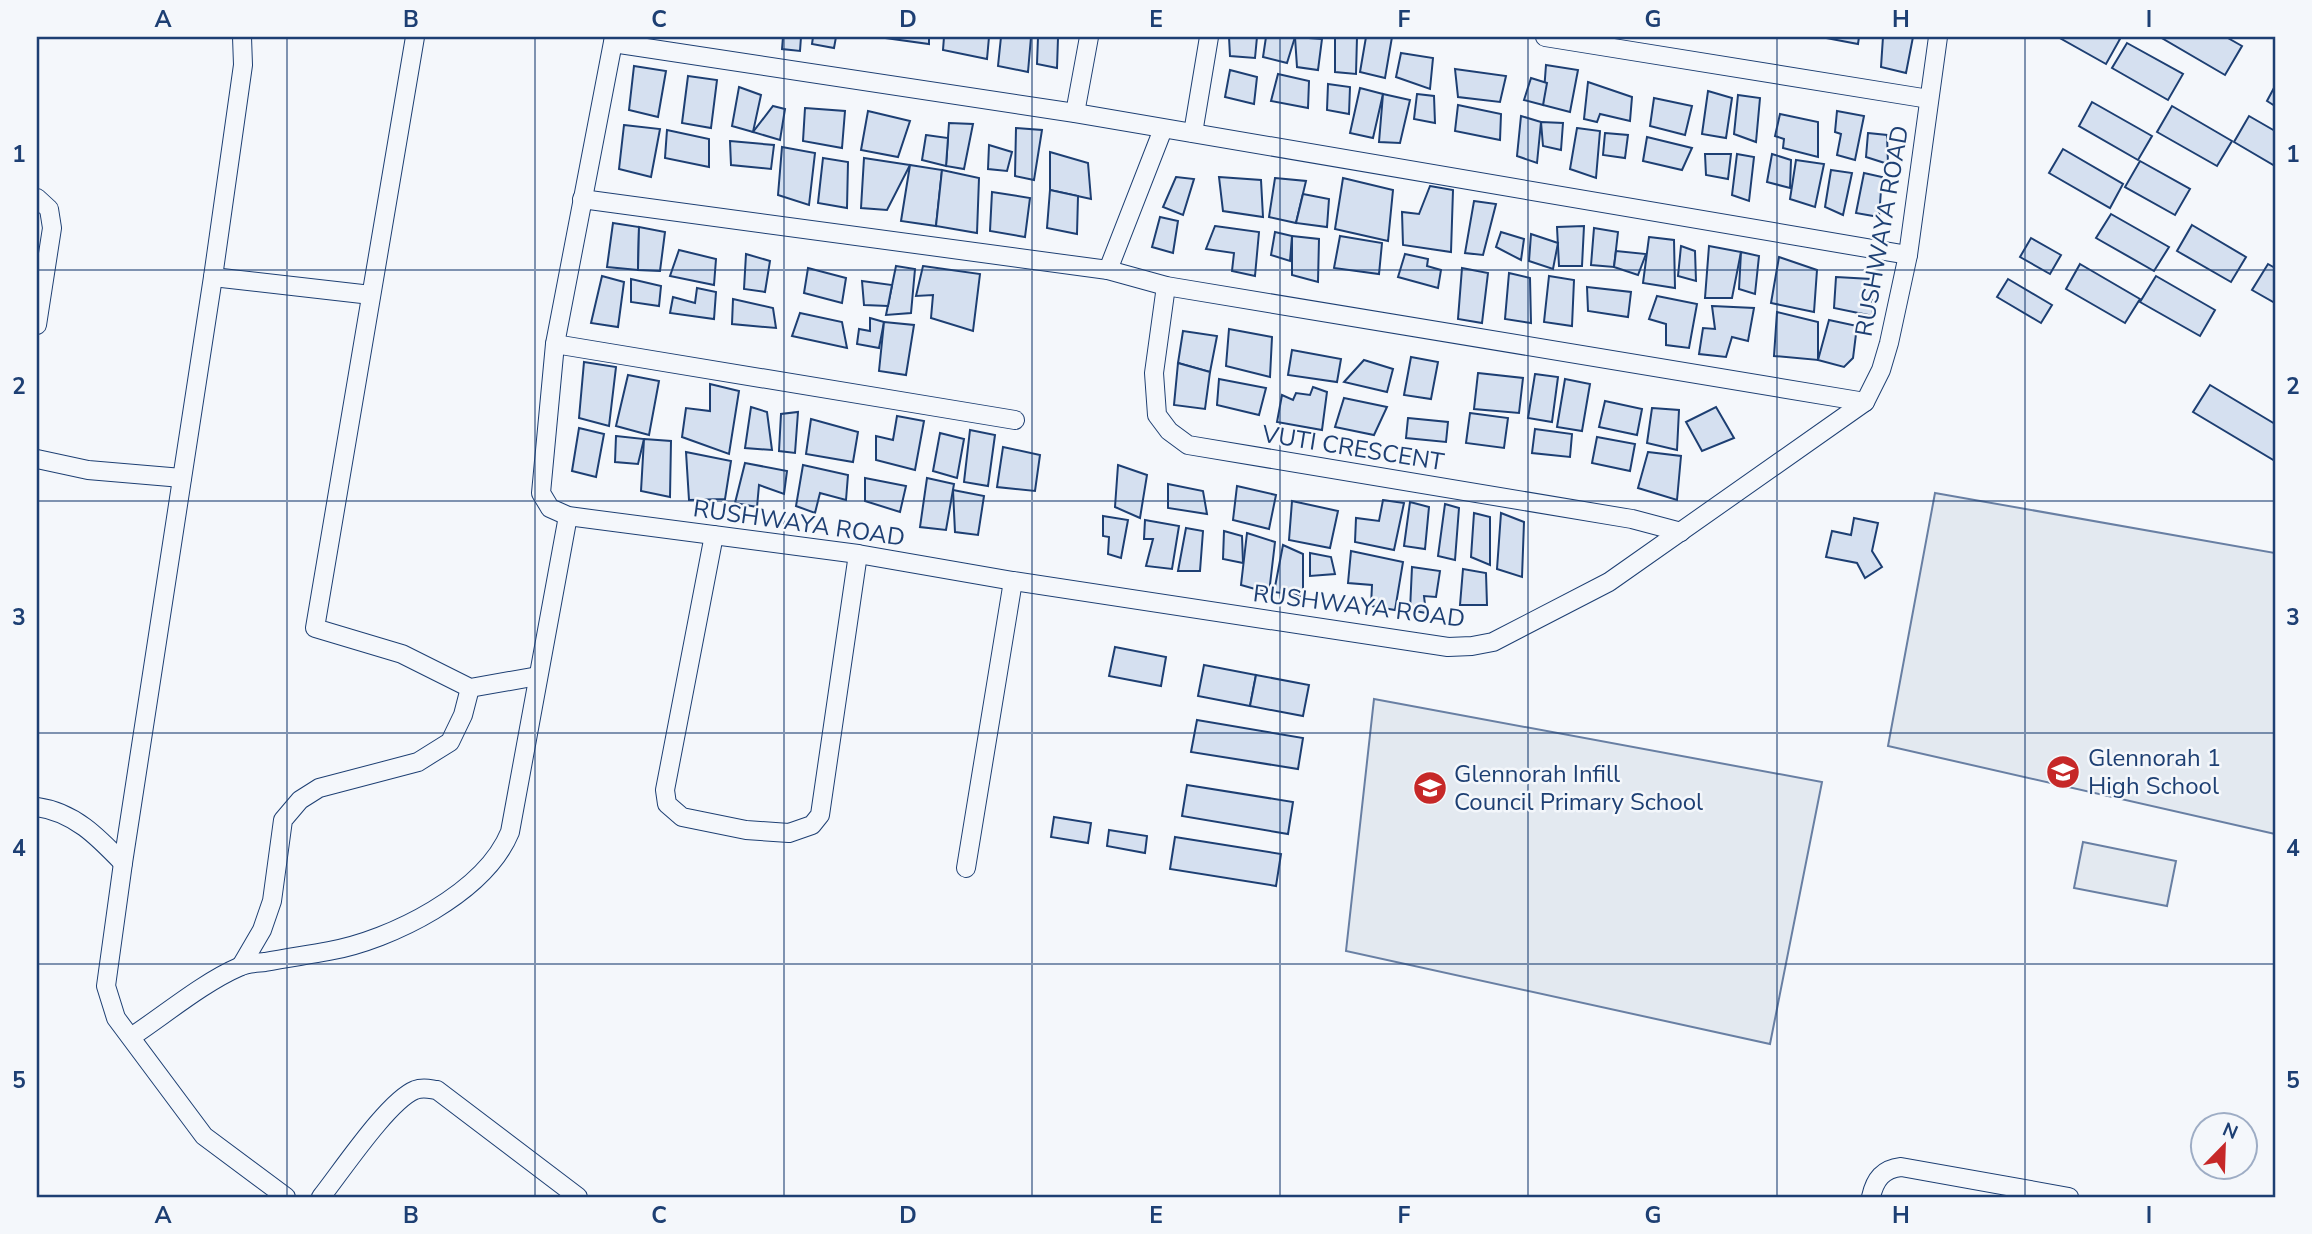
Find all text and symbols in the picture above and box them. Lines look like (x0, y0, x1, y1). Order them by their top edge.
text: A (154, 4, 172, 35)
text: B (403, 4, 419, 35)
text: C (651, 4, 667, 35)
text: D (899, 4, 917, 35)
text: E (1149, 4, 1163, 35)
text: F (1398, 4, 1411, 35)
text: G (1645, 4, 1661, 35)
text: H (1892, 4, 1910, 35)
text: I (2146, 4, 2152, 35)
street label: RUSHWAYA ROAD (1848, 123, 1916, 339)
text: 1 (12, 139, 26, 170)
text: 1 (2286, 139, 2300, 170)
text: 2 (12, 371, 26, 402)
text: 2 (2286, 371, 2300, 402)
street label: VUTI CRESCENT (1259, 418, 1447, 478)
street label: RUSHWAYA ROAD (691, 492, 907, 554)
street label: RUSHWAYA ROAD (1251, 577, 1467, 635)
text: 3 (12, 602, 26, 633)
text: 3 (2286, 602, 2300, 633)
place label: Glennorah 1 High School (2088, 742, 2221, 802)
school or university icon: Glennorah 1 High School (2044, 753, 2082, 791)
place label: Glennorah Infill Council Primary School (1454, 758, 1703, 818)
school or university icon: Glennorah Infill Council Primary School (1411, 769, 1449, 807)
text: 4 (12, 833, 26, 864)
text: 4 (2286, 833, 2300, 864)
text: 5 (12, 1065, 26, 1096)
text: 5 (2286, 1065, 2300, 1096)
north arrow (2190, 1112, 2260, 1182)
text: N (2219, 1117, 2242, 1146)
text: A (154, 1200, 172, 1231)
text: B (403, 1200, 419, 1231)
text: C (651, 1200, 667, 1231)
text: D (899, 1200, 917, 1231)
text: E (1149, 1200, 1163, 1231)
text: F (1398, 1200, 1411, 1231)
text: G (1645, 1200, 1661, 1231)
text: H (1892, 1200, 1910, 1231)
text: I (2146, 1200, 2152, 1231)

